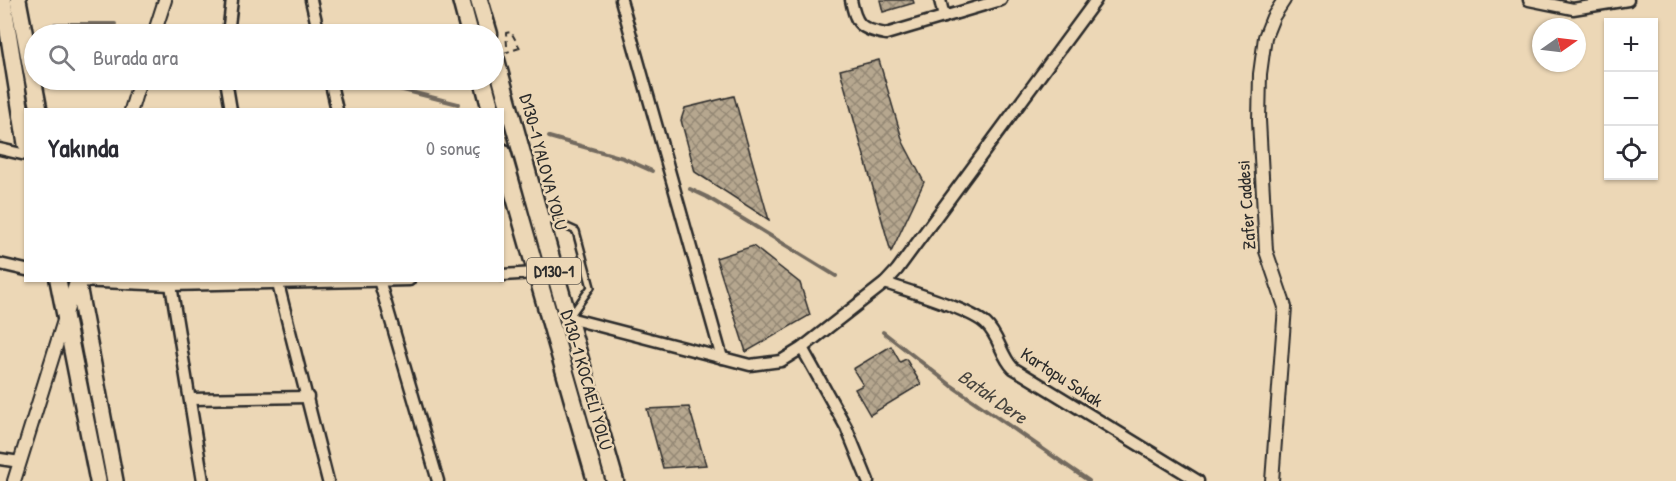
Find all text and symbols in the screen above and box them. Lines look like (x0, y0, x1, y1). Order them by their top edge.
north arrow (1532, 18, 1586, 72)
map controls (1604, 18, 1658, 180)
button: + (1604, 18, 1658, 72)
search box (24, 24, 504, 90)
icon: search (45, 41, 78, 74)
text: Burada ara (93, 42, 178, 72)
button: − (1604, 72, 1658, 126)
street label: D130-1 YALOVA YOLU (514, 91, 574, 233)
button: locate (1604, 126, 1658, 180)
text: Yakında (48, 130, 118, 165)
text: 0 sonuç (426, 134, 480, 161)
street label: Zafer Caddesi (1230, 159, 1262, 251)
road number: D130-1 (527, 258, 581, 284)
street label: D130-1 KOCAELİ YOLU (555, 307, 619, 453)
street label: Kartopu Sokak (1016, 341, 1108, 413)
water label: Batak Dere (953, 362, 1034, 430)

